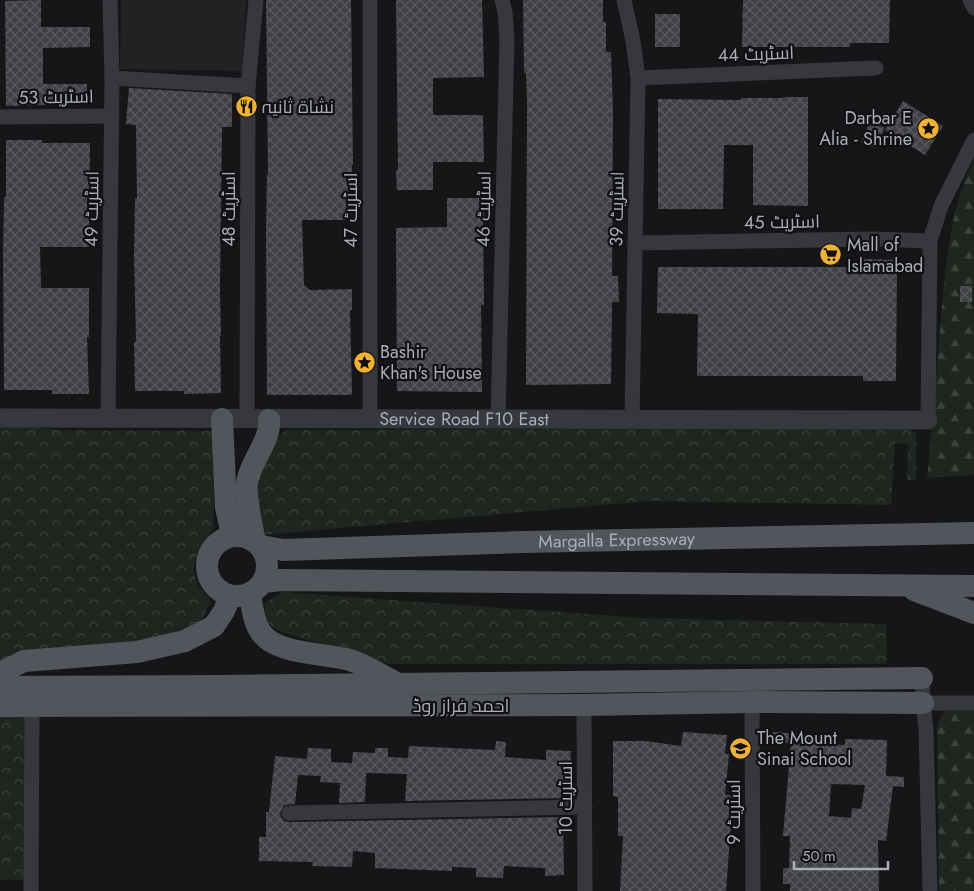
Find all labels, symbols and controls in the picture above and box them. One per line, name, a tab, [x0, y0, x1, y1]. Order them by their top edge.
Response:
street label: اسٹریٹ 44	[717, 40, 795, 68]
street label: اسٹریٹ 53	[18, 83, 94, 111]
place label: نشاۃ ثانیہ	[262, 94, 334, 120]
restaurant icon: نشاۃ ثانیہ	[234, 95, 258, 119]
place label: Darbar E Alia - Shrine	[819, 105, 912, 152]
place icon: Darbar E Alia - Shrine	[916, 116, 940, 140]
street label: اسٹریٹ 49	[78, 171, 106, 247]
street label: اسٹریٹ 48	[216, 171, 242, 247]
street label: اسٹریٹ 46	[470, 171, 498, 247]
street label: اسٹریٹ 39	[603, 171, 631, 247]
street label: اسٹریٹ 47	[338, 172, 364, 248]
street label: اسٹریٹ 45	[744, 208, 820, 236]
place label: Mall of Islamabad	[847, 232, 923, 279]
supermarket icon: Mall of Islamabad	[819, 243, 843, 267]
place label: Bashir Khan's House	[380, 339, 482, 386]
place icon: Bashir Khan's House	[352, 350, 376, 374]
street label: Service Road F10 East	[379, 406, 549, 432]
street label: Margalla Expressway	[538, 526, 695, 555]
street label: احمد فراز روڈ	[413, 693, 509, 719]
place label: The Mount Sinai School	[757, 725, 851, 772]
school or university icon: The Mount Sinai School	[729, 736, 753, 760]
street label: اسٹریٹ 10	[553, 761, 579, 835]
street label: اسٹریٹ 9	[721, 779, 747, 845]
scale bar	[794, 838, 888, 870]
text: 50 m	[802, 845, 836, 867]

